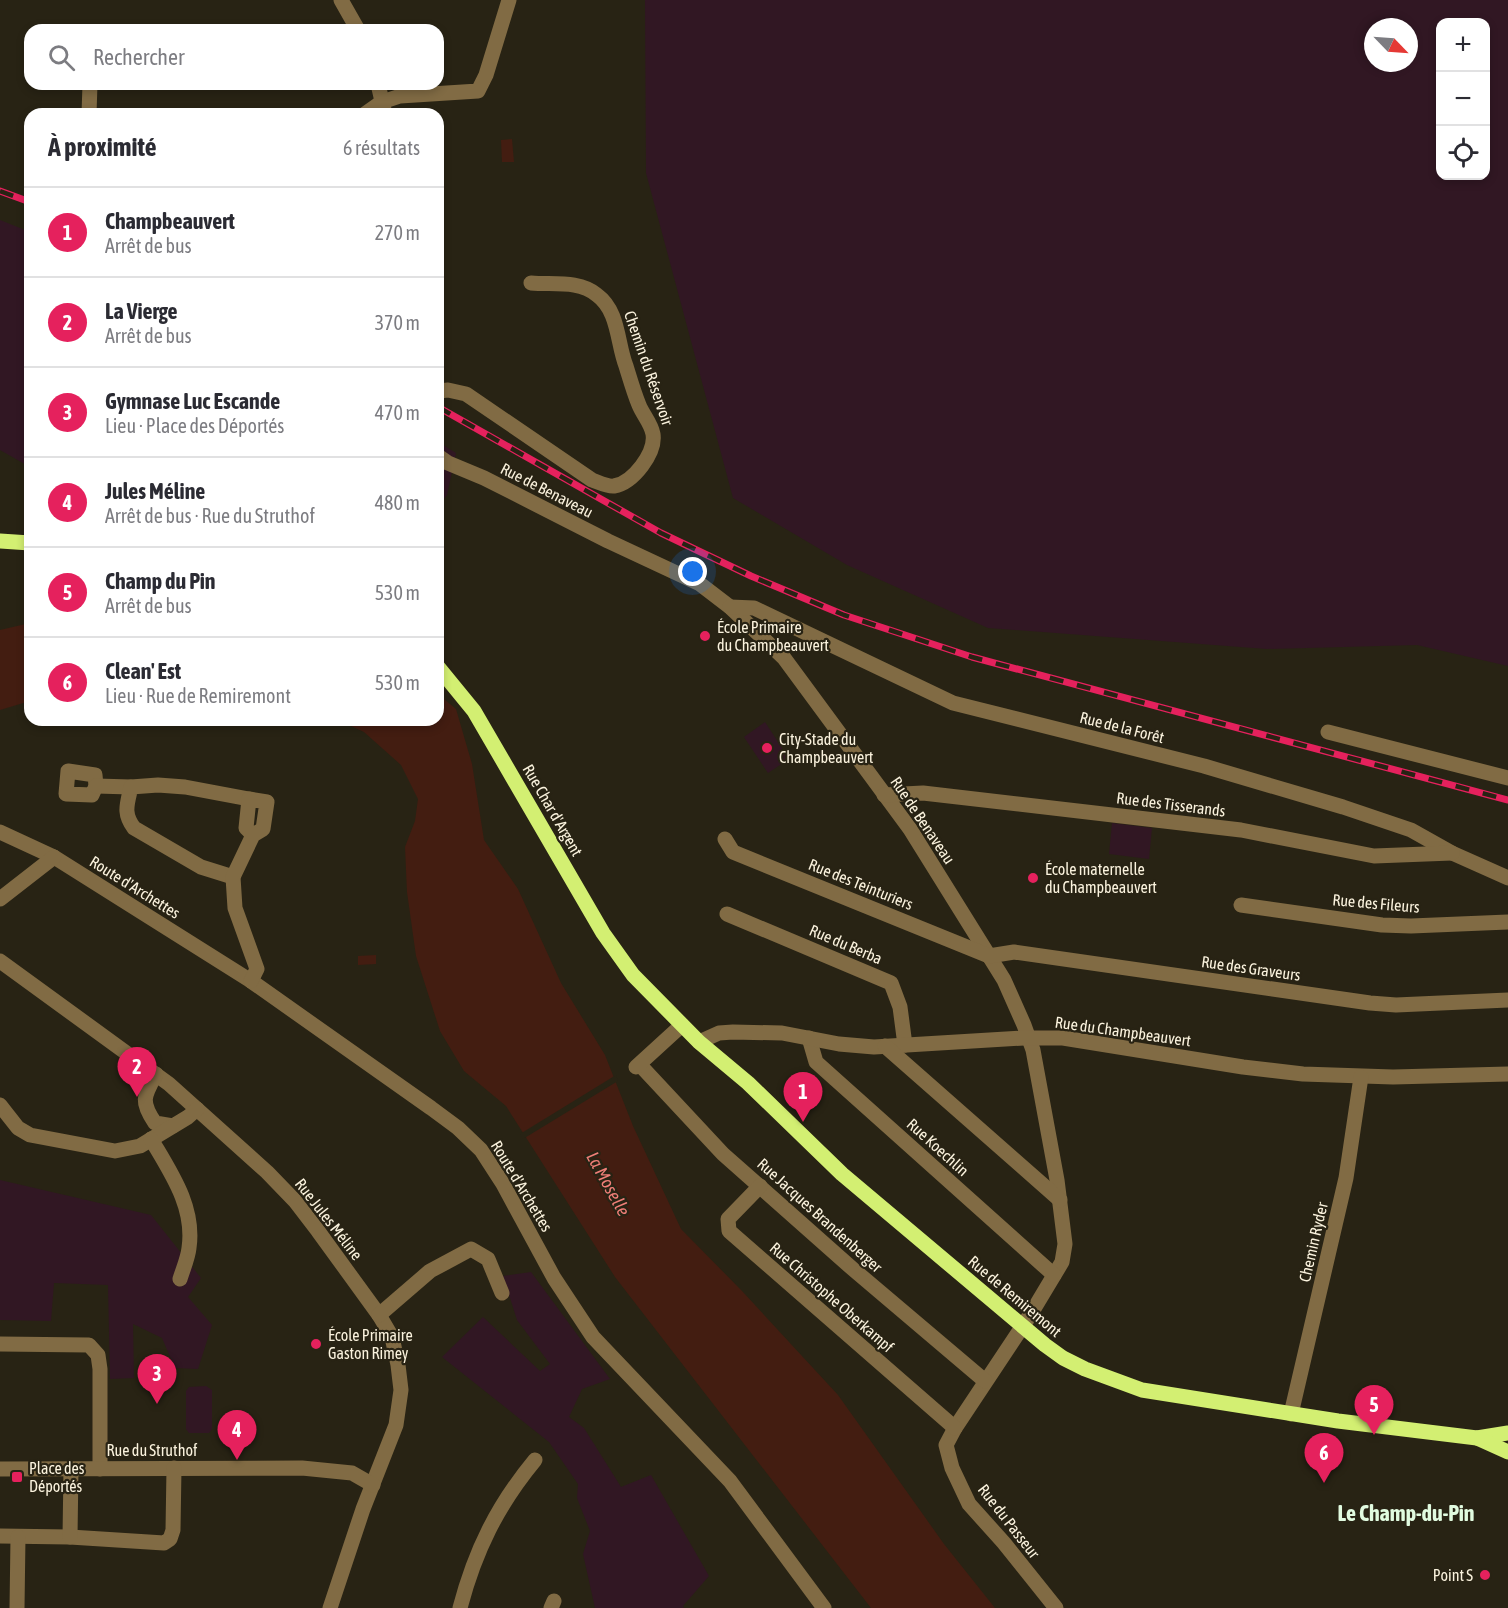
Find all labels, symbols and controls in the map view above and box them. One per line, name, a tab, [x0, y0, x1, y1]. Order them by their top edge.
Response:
north arrow	[1364, 18, 1418, 72]
map controls	[1436, 18, 1490, 180]
button: +	[1436, 18, 1490, 72]
search box	[24, 24, 444, 90]
icon: search	[45, 41, 78, 74]
text: Rechercher	[93, 44, 184, 70]
button: −	[1436, 72, 1490, 126]
button: locate	[1436, 126, 1490, 180]
text: À proximité	[48, 132, 156, 162]
text: 6 résultats	[343, 136, 420, 159]
text: Champbeauvert	[105, 208, 235, 234]
text: 1	[63, 221, 72, 244]
text: 270 m	[375, 221, 420, 244]
text: Arrêt de bus	[105, 234, 192, 257]
text: La Vierge	[105, 298, 177, 324]
street label: Chemin du Réservoir	[621, 308, 677, 428]
text: 2	[63, 311, 72, 334]
text: 370 m	[375, 311, 420, 334]
text: Arrêt de bus	[105, 324, 192, 347]
text: Gymnase Luc Escande	[105, 388, 280, 414]
text: 3	[63, 401, 72, 424]
text: 470 m	[375, 401, 420, 424]
text: Lieu · Place des Déportés	[105, 414, 284, 437]
street label: Rue de Benaveau	[498, 459, 596, 521]
text: Jules Méline	[105, 478, 205, 504]
text: 4	[63, 491, 72, 514]
text: 480 m	[375, 491, 420, 514]
text: Arrêt de bus · Rue du Struthof	[105, 504, 315, 527]
your location	[678, 557, 707, 586]
text: Champ du Pin	[105, 568, 215, 594]
text: 5	[63, 581, 72, 604]
text: 530 m	[375, 581, 420, 604]
text: Arrêt de bus	[105, 594, 192, 617]
place label: École Primaire du Champbeauvert	[717, 618, 829, 655]
marker: École Primaire du Champbeauvert	[698, 629, 712, 643]
text: Clean' Est	[105, 658, 181, 684]
text: 6	[63, 671, 72, 694]
text: 530 m	[375, 671, 420, 694]
text: Lieu · Rue de Remiremont	[105, 684, 291, 707]
street label: Rue de la Forêt	[1078, 708, 1166, 746]
place label: City-Stade du Champbeauvert	[779, 730, 874, 767]
marker: City-Stade du Champbeauvert	[760, 741, 774, 755]
street label: Rue Char d'Argent	[519, 761, 587, 860]
street label: Rue de Benaveau	[887, 773, 959, 867]
street label: Rue des Tisserands	[1115, 788, 1227, 820]
street label: Route d'Archettes	[87, 852, 184, 922]
street label: Rue des Teinturiers	[806, 855, 916, 913]
place label: École maternelle du Champbeauvert	[1045, 860, 1157, 897]
marker: École maternelle du Champbeauvert	[1026, 871, 1040, 885]
street label: Rue des Fileurs	[1332, 890, 1421, 916]
street label: Rue du Berba	[807, 921, 885, 967]
street label: Rue des Graveurs	[1200, 952, 1302, 984]
street label: Rue du Champbeauvert	[1054, 1013, 1193, 1050]
pin: 2	[118, 1048, 156, 1097]
pin: 1	[784, 1072, 822, 1122]
street label: Rue Koechlin	[903, 1115, 973, 1179]
street label: Route d'Archettes	[488, 1137, 556, 1235]
water label: La Moselle	[582, 1148, 635, 1220]
street label: Rue Jacques Brandenberger	[753, 1154, 886, 1277]
street label: Rue Jules Méline	[292, 1175, 366, 1263]
street label: Chemin Ryder	[1295, 1200, 1332, 1284]
street label: Rue Christophe Oberkampf	[766, 1238, 898, 1357]
street label: Rue de Remiremont	[965, 1252, 1066, 1340]
place label: École Primaire Gaston Rimey	[328, 1326, 413, 1363]
marker: École Primaire Gaston Rimey	[309, 1337, 323, 1351]
pin: 3	[138, 1354, 176, 1404]
pin: 5	[1354, 1386, 1394, 1435]
pin: 4	[218, 1410, 256, 1460]
pin: 6	[1304, 1434, 1344, 1483]
street label: Rue du Struthof	[107, 1441, 198, 1459]
place label: Place des Déportés	[29, 1459, 85, 1496]
marker: Place des Déportés	[10, 1470, 24, 1484]
street label: Rue du Passeur	[975, 1481, 1044, 1562]
district label: Le Champ-du-Pin	[1338, 1500, 1474, 1526]
place label: Point S	[1433, 1566, 1473, 1584]
marker: Point S	[1478, 1568, 1492, 1582]

